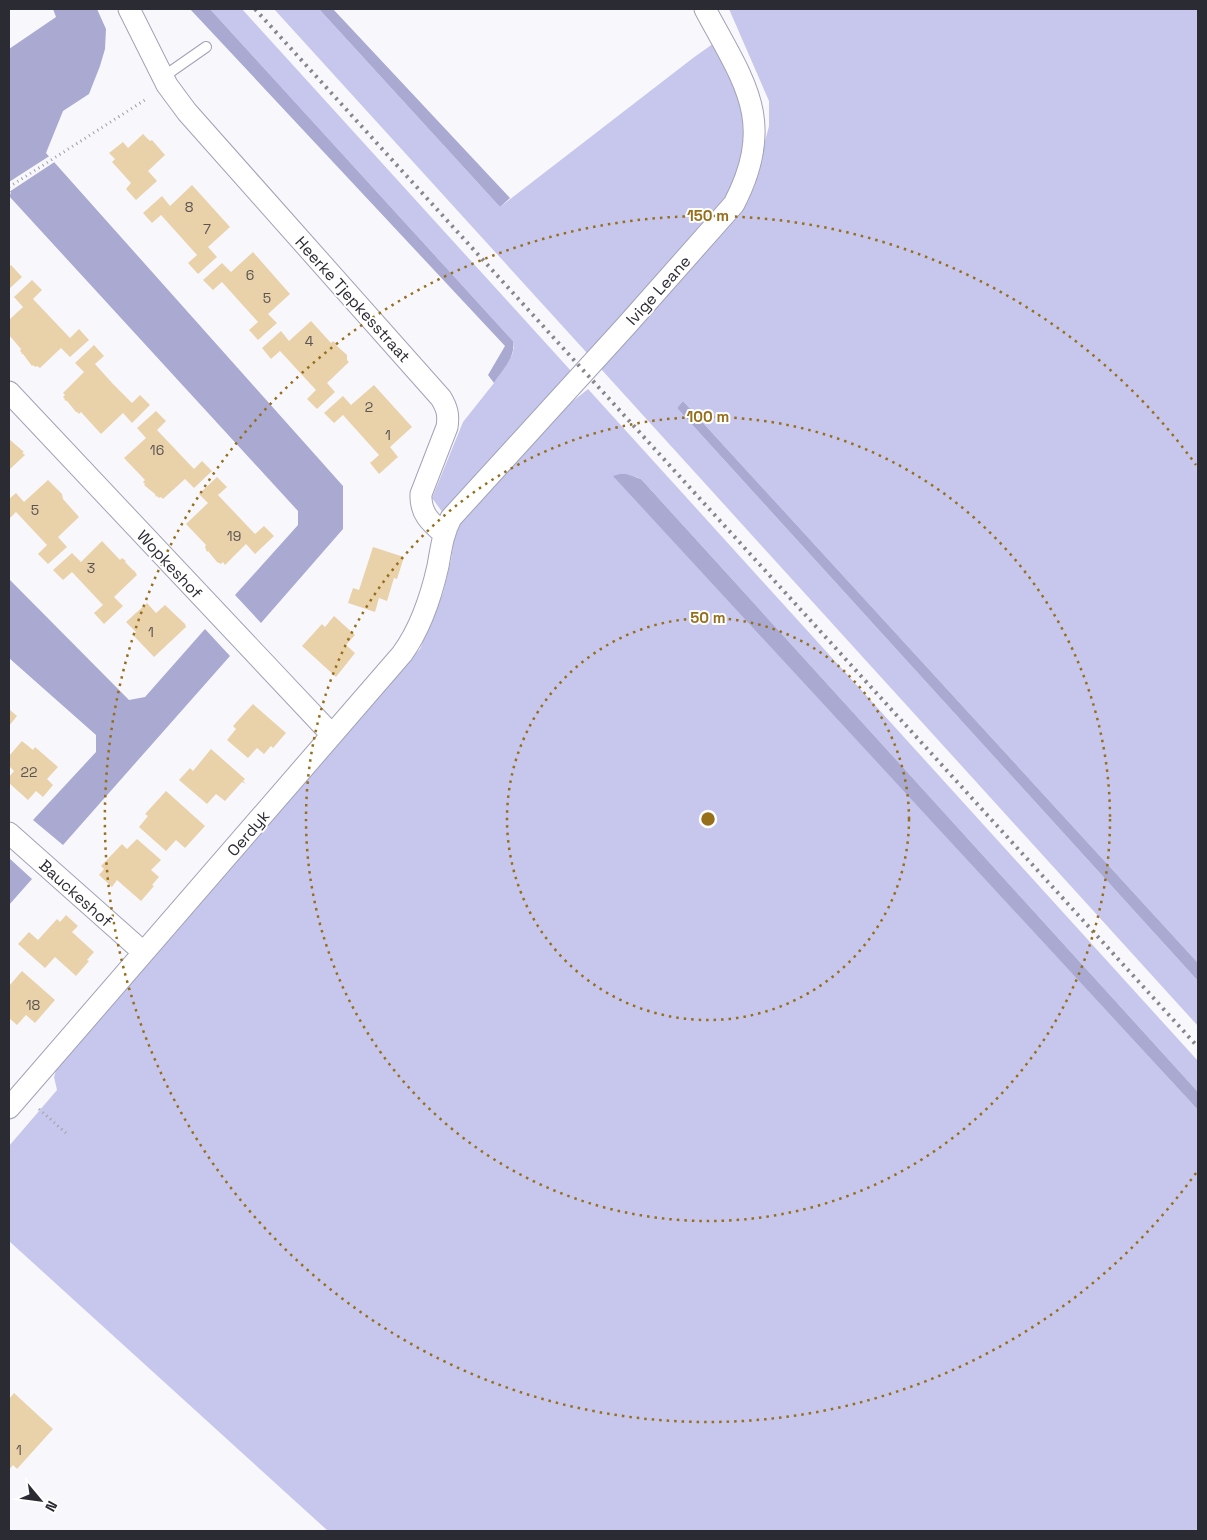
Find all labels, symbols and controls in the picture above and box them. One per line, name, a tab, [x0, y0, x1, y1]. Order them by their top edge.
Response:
house number: 8	[185, 198, 194, 216]
text: 150 m	[687, 206, 729, 225]
house number: 7	[203, 220, 211, 238]
street label: Heerke Tjepkesstraat	[290, 232, 415, 367]
street label: Ivige Leane	[621, 251, 695, 330]
house number: 6	[246, 266, 254, 284]
house number: 5	[263, 289, 271, 307]
house number: 4	[305, 332, 314, 350]
house number: 2	[365, 398, 373, 416]
text: 100 m	[687, 407, 729, 426]
house number: 1	[385, 426, 391, 444]
house number: 16	[150, 441, 164, 459]
house number: 5	[31, 501, 39, 519]
street label: Wopkeshof	[132, 526, 207, 603]
house number: 19	[227, 527, 241, 545]
house number: 3	[87, 559, 95, 577]
text: 50 m	[690, 608, 726, 627]
house number: 1	[148, 623, 154, 641]
house number: 22	[21, 763, 37, 781]
street label: Oerdyk	[223, 806, 274, 861]
centre of rings	[699, 810, 717, 828]
street label: Bauckeshof	[35, 855, 117, 932]
house number: 18	[26, 996, 41, 1014]
house number: 1	[16, 1441, 22, 1459]
north arrow	[15, 1475, 65, 1525]
text: N	[41, 1498, 62, 1515]

